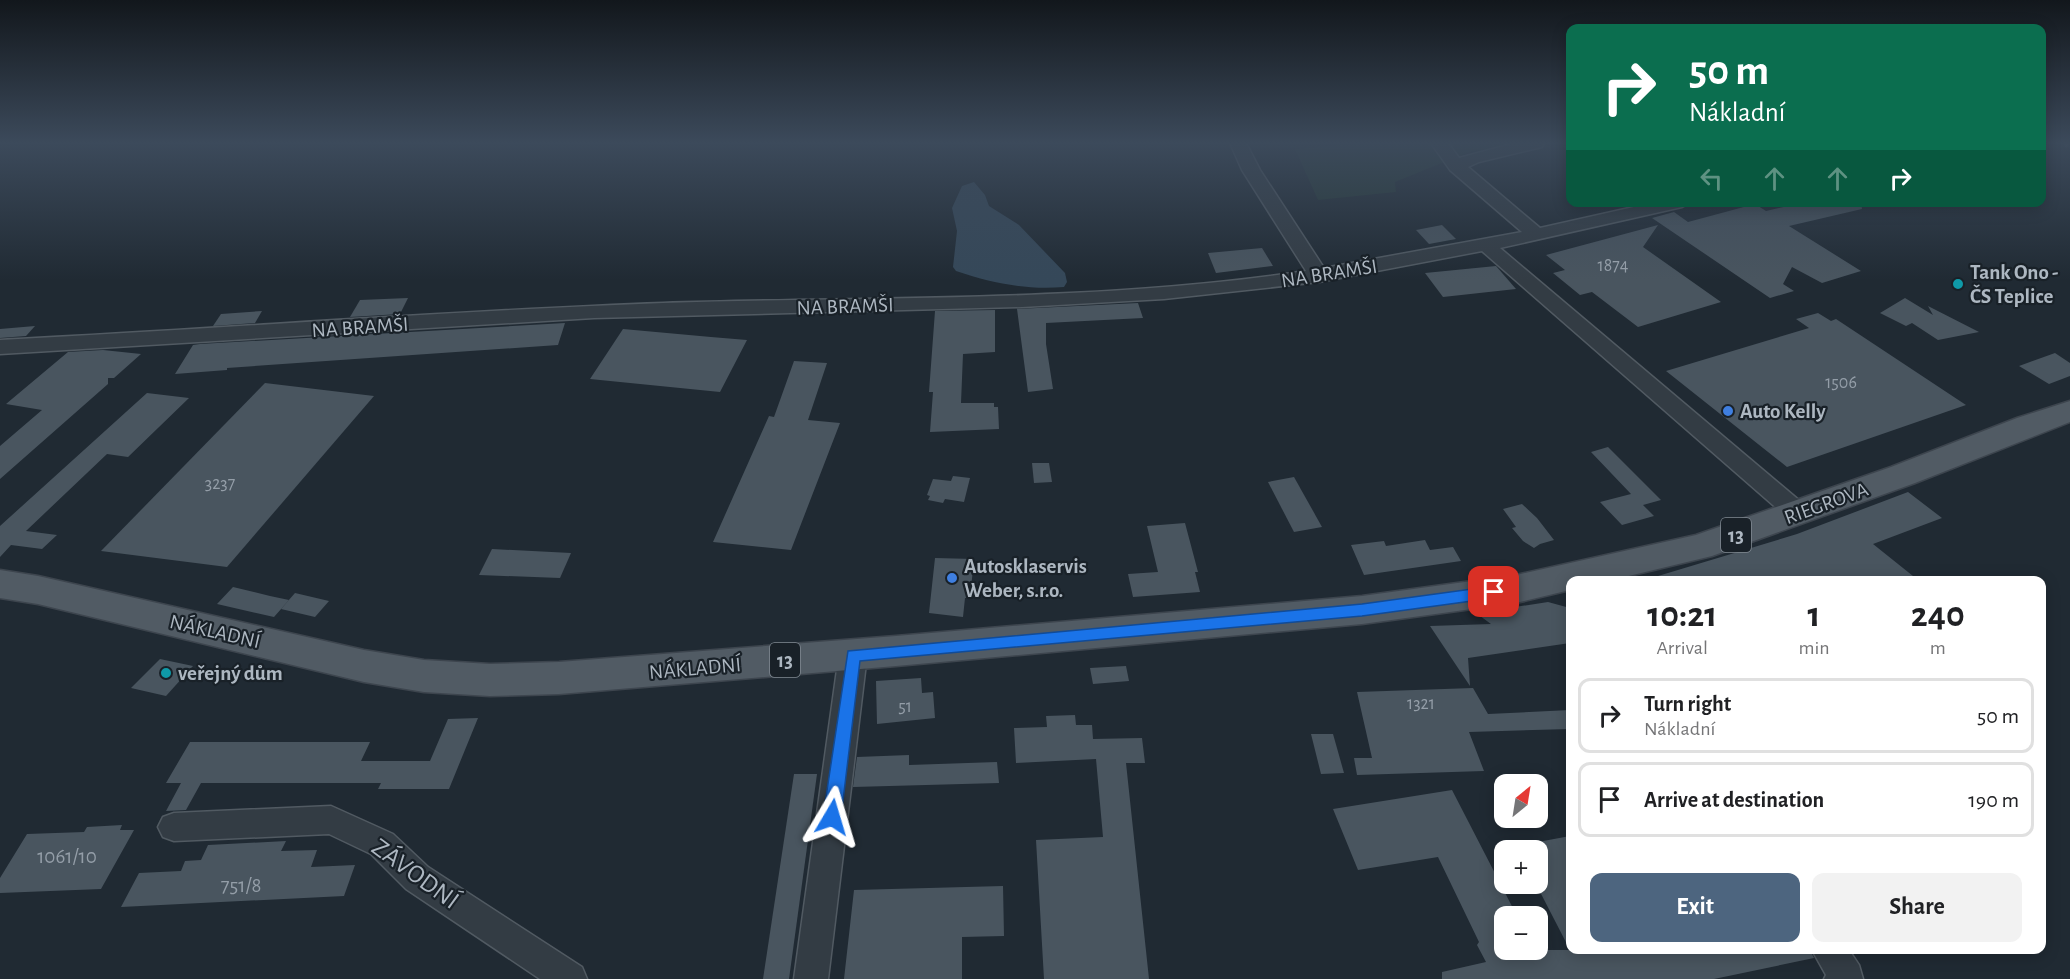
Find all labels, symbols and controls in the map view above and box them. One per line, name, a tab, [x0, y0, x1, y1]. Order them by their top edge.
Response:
icon: right	[1590, 48, 1668, 126]
text: 50 m	[1689, 50, 1769, 92]
text: Nákladní	[1689, 99, 1785, 126]
icon: left	[1695, 162, 1728, 195]
icon: ahead	[1758, 162, 1791, 195]
icon: ahead	[1821, 162, 1854, 195]
icon: right	[1884, 162, 1917, 195]
street label: NA BRAMŠI	[1279, 254, 1379, 291]
house number: 1874	[1598, 257, 1629, 275]
place label: Tank Ono - ČS Teplice	[1970, 262, 2058, 307]
marker: Tank Ono - ČS Teplice	[1951, 277, 1965, 291]
street label: NA BRAMŠI	[796, 292, 894, 319]
street label: NA BRAMŠI	[311, 312, 409, 341]
house number: 1506	[1825, 374, 1857, 392]
place label: Auto Kelly	[1740, 401, 1826, 422]
marker: Auto Kelly	[1721, 404, 1735, 418]
house number: 3237	[205, 475, 235, 493]
street label: RIEGROVA	[1781, 479, 1871, 528]
road number: 13	[1721, 518, 1751, 552]
place label: Autosklaservis Weber, s.r.o.	[964, 556, 1087, 601]
pin	[1468, 566, 1519, 617]
marker: Autosklaservis Weber, s.r.o.	[945, 571, 959, 585]
icon: arrive	[1477, 575, 1510, 608]
text: 10:21	[1647, 597, 1717, 633]
text: 1	[1808, 597, 1820, 633]
text: 240	[1911, 597, 1965, 633]
street label: NÁKLADNÍ	[168, 609, 263, 652]
text: Arrival	[1657, 638, 1708, 658]
text: min	[1798, 638, 1830, 658]
text: m	[1930, 638, 1946, 658]
road number: 13	[770, 643, 800, 677]
street label: NÁKLADNÍ	[648, 652, 742, 683]
place label: veřejný dům	[178, 663, 283, 684]
marker: veřejný dům	[159, 666, 173, 680]
text: Turn right	[1644, 693, 1731, 715]
house number: 1321	[1407, 695, 1435, 713]
house number: 51	[898, 698, 912, 716]
icon: right	[1593, 699, 1626, 732]
text: 50 m	[1977, 705, 2019, 727]
text: Nákladní	[1644, 719, 1715, 739]
north arrow	[1494, 774, 1548, 828]
map controls	[1494, 774, 1548, 960]
icon: arrive	[1593, 783, 1626, 816]
position arrow	[800, 785, 864, 849]
text: Arrive at destination	[1644, 789, 1824, 811]
text: 190 m	[1968, 789, 2019, 811]
street label: ZÁVODNÍ	[367, 832, 465, 914]
button: +	[1494, 840, 1548, 894]
house number: 1061/10	[37, 846, 97, 867]
button: Exit	[1590, 873, 1800, 942]
button: Share	[1812, 873, 2022, 942]
house number: 751/8	[221, 875, 261, 896]
button: −	[1494, 906, 1548, 960]

